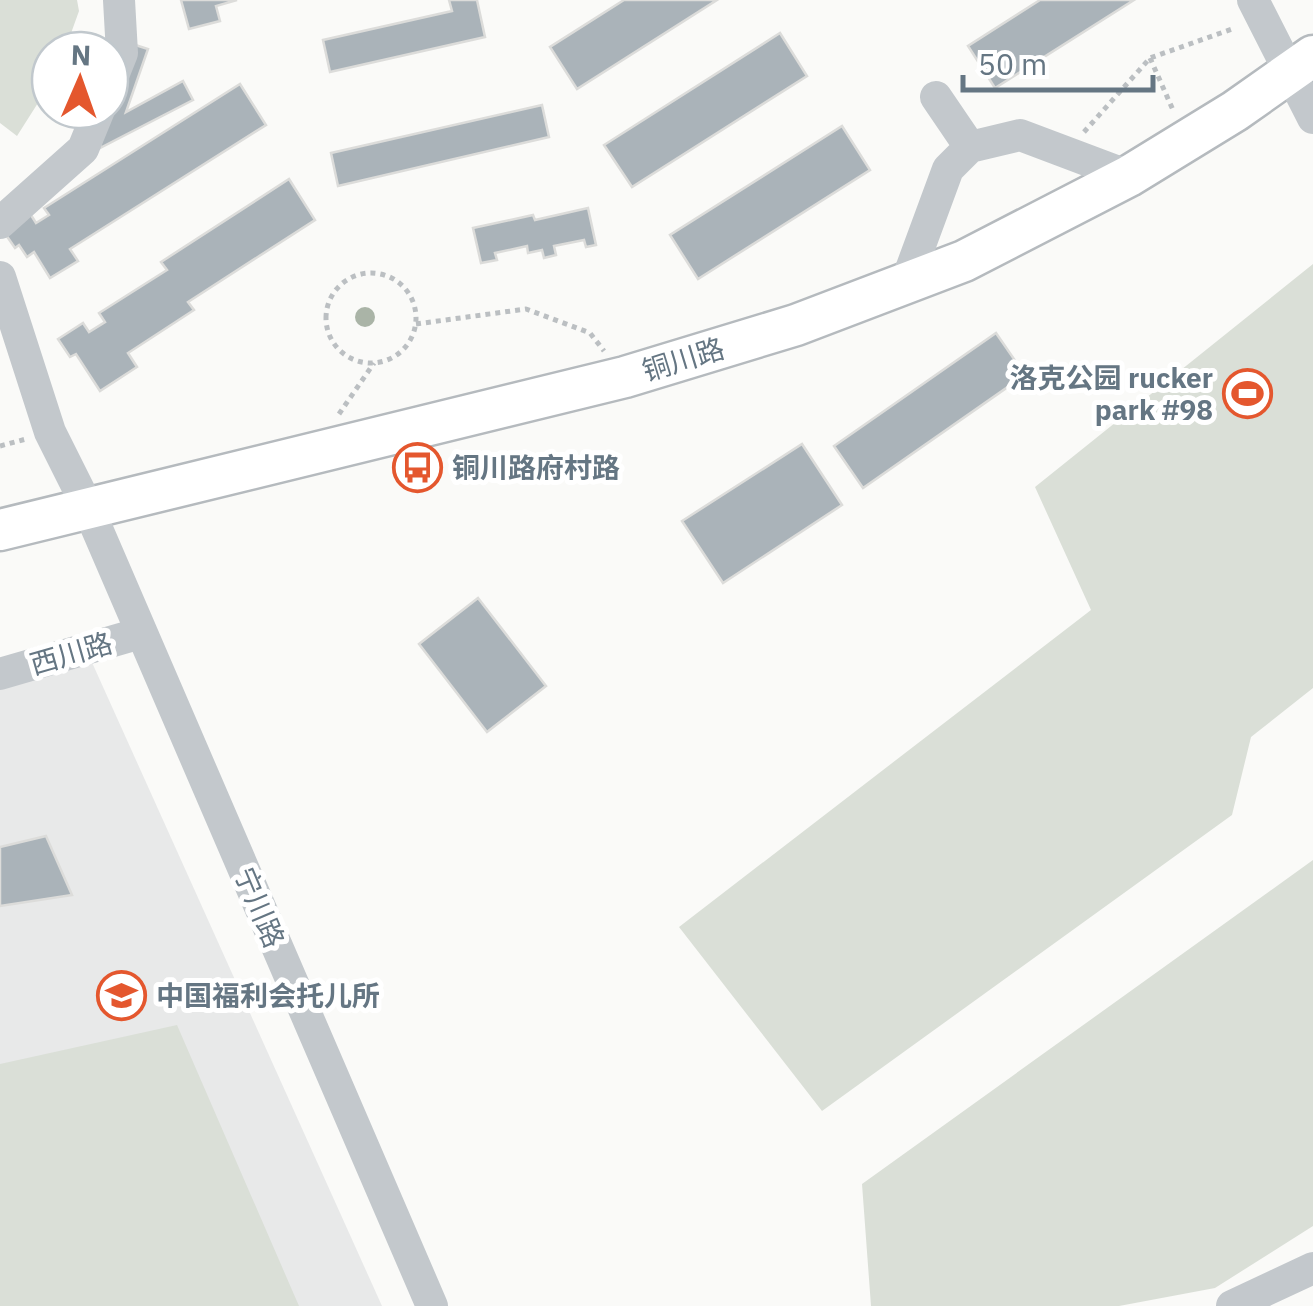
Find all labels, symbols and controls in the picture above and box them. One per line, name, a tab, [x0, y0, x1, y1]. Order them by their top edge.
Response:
north arrow	[30, 30, 130, 130]
scale bar	[963, 30, 1153, 92]
text: N	[70, 36, 92, 73]
text: 50 m	[978, 44, 1047, 83]
street label: 铜川路	[637, 329, 729, 389]
place label: 洛克公园 rucker park #98	[1009, 359, 1213, 428]
sports icon: 洛克公园 rucker park #98	[1222, 367, 1274, 419]
bus stop icon: 铜川路府村路	[391, 441, 443, 493]
place label: 铜川路府村路	[452, 449, 620, 486]
street label: 西川路	[26, 624, 116, 682]
street label: 宁川路	[227, 861, 293, 953]
school or university icon: 中国福利会托儿所	[95, 969, 147, 1021]
place label: 中国福利会托儿所	[156, 977, 380, 1014]

